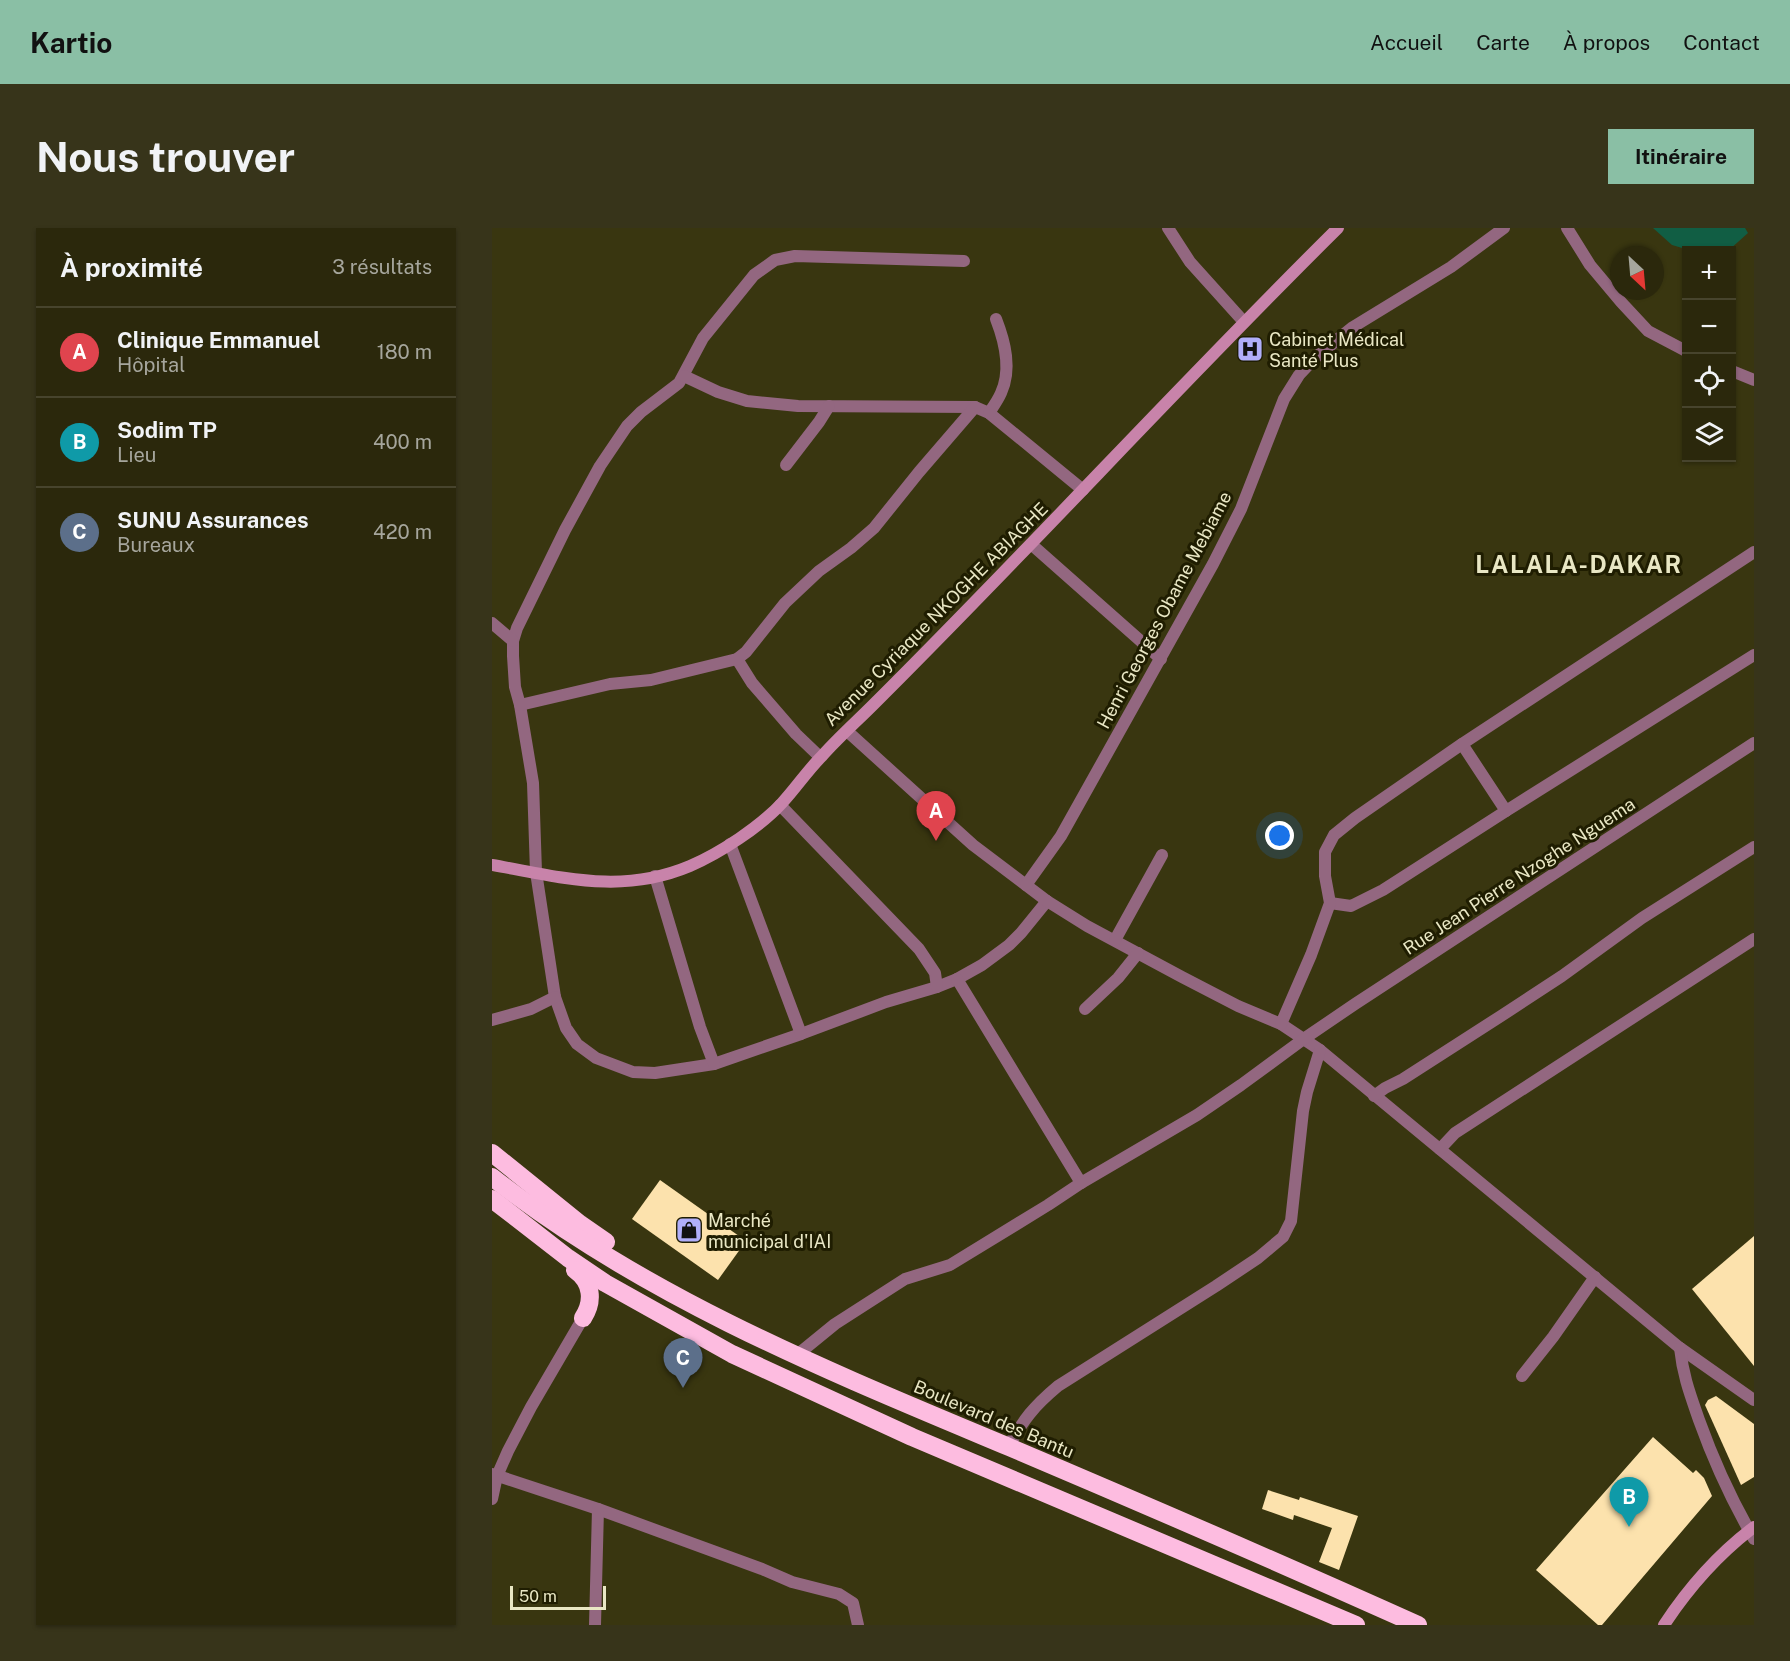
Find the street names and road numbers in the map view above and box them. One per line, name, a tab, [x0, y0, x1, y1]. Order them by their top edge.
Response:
street label: Henri Georges Obame Mebiame	[1092, 488, 1236, 732]
street label: Avenue Cyriaque NKOGHE ABIAGHE	[820, 498, 1052, 730]
street label: Rue Jean Pierre Nzoghe Nguema	[1399, 793, 1639, 959]
street label: Boulevard des Bantu	[911, 1376, 1077, 1462]

